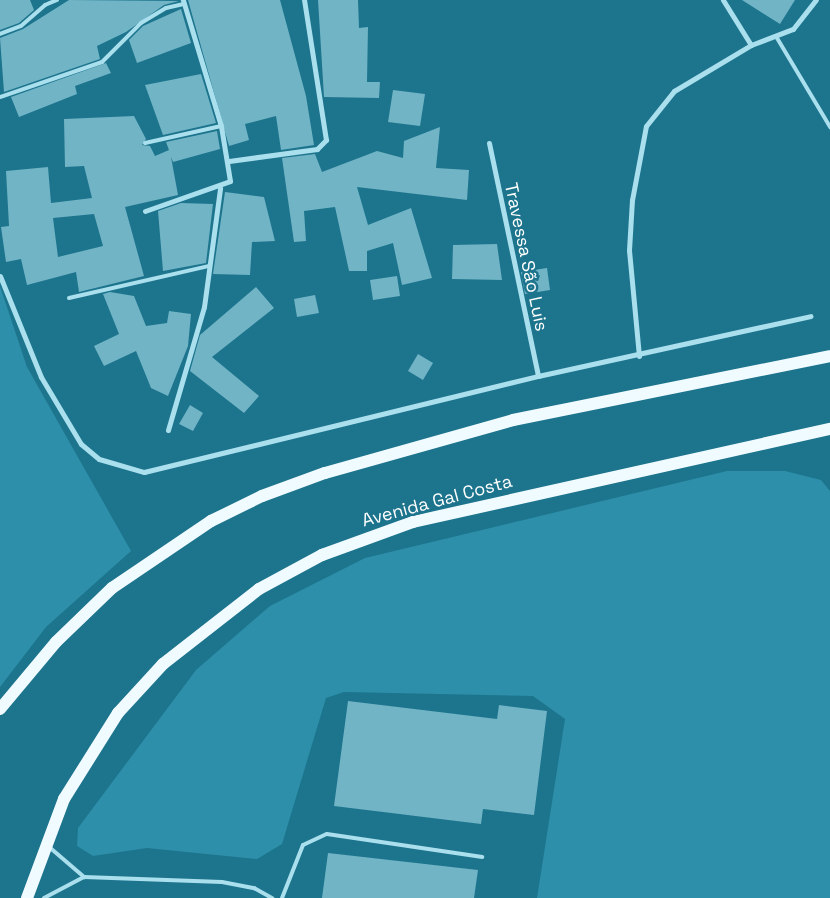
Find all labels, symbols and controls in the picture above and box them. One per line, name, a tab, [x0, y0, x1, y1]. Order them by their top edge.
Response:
street label: Travessa São Luis	[500, 181, 552, 333]
street label: Avenida Gal Costa	[359, 471, 515, 531]

